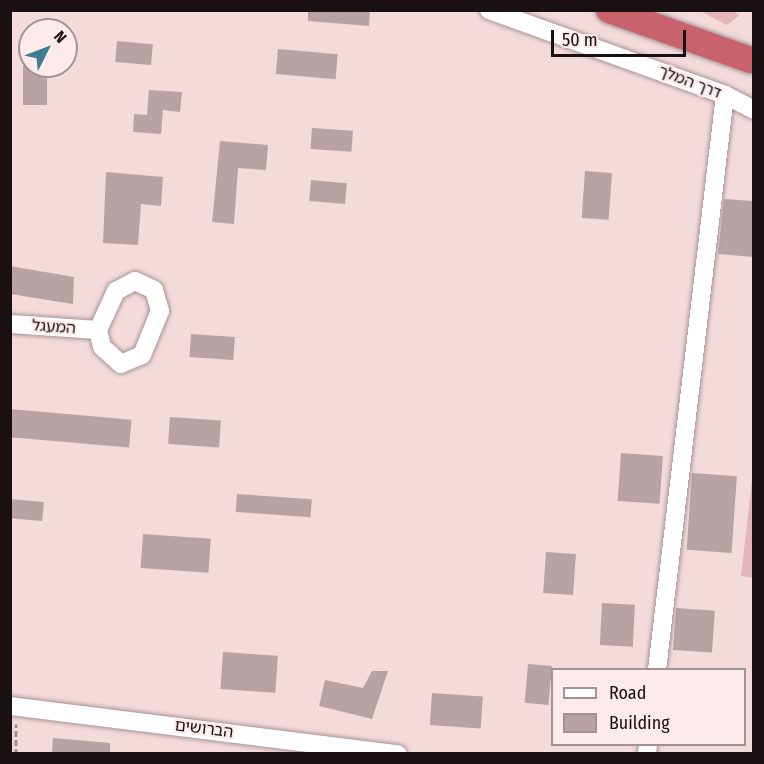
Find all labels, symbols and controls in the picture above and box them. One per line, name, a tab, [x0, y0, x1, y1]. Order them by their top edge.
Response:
north arrow	[18, 18, 78, 78]
scale bar	[554, 18, 689, 56]
text: N	[50, 27, 71, 47]
text: 50 m	[562, 29, 598, 51]
street label: דרך המלך	[656, 61, 724, 103]
street label: המעגל	[31, 316, 77, 338]
legend	[551, 668, 746, 746]
text: Road	[609, 682, 646, 704]
text: Building	[609, 712, 670, 734]
street label: הברושים	[174, 716, 234, 742]

